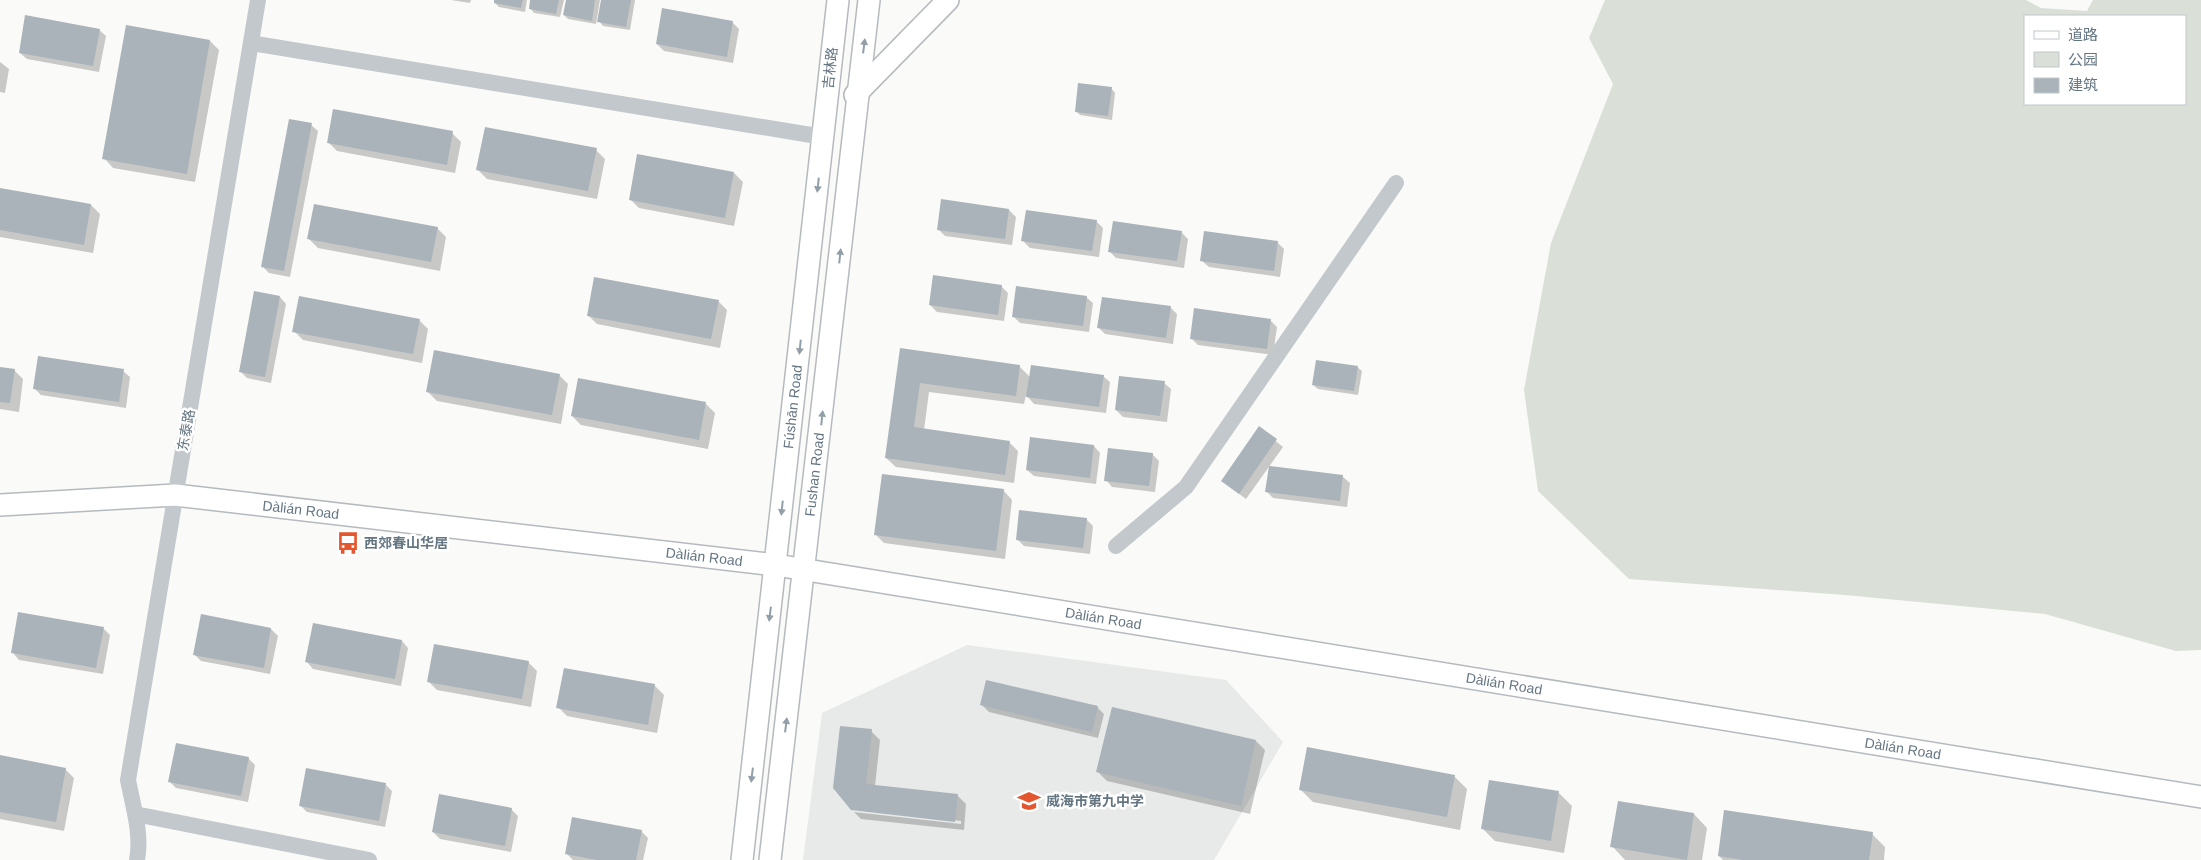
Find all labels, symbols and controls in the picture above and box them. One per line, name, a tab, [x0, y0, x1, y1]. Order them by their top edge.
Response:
legend	[2024, 15, 2186, 105]
text: 道路	[2068, 26, 2098, 43]
one-way arrow	[860, 37, 868, 53]
street label: 吉林路	[820, 46, 840, 90]
text: 公园	[2068, 51, 2098, 68]
text: 建筑	[2068, 76, 2098, 93]
one-way arrow	[814, 177, 822, 193]
one-way arrow	[836, 248, 844, 264]
one-way arrow	[796, 339, 804, 355]
street label: Fúshān Road	[780, 364, 805, 450]
street label: 东泰路	[174, 408, 198, 452]
one-way arrow	[818, 409, 826, 425]
street label: Fushan Road	[802, 432, 827, 517]
street label: Dàlián Road	[262, 497, 340, 522]
one-way arrow	[778, 500, 786, 516]
bus stop icon: 西郊春山华居	[335, 530, 361, 556]
place label: 西郊春山华居	[364, 535, 448, 551]
street label: Dàlián Road	[665, 544, 743, 569]
street label: Dàlián Road	[1064, 604, 1143, 632]
one-way arrow	[766, 606, 774, 622]
street label: Dàlián Road	[1465, 669, 1543, 698]
one-way arrow	[782, 716, 790, 732]
street label: Dàlián Road	[1863, 734, 1942, 763]
one-way arrow	[748, 767, 756, 783]
school or university icon: 威海市第九中学	[1016, 788, 1042, 814]
place label: 威海市第九中学	[1046, 793, 1144, 809]

